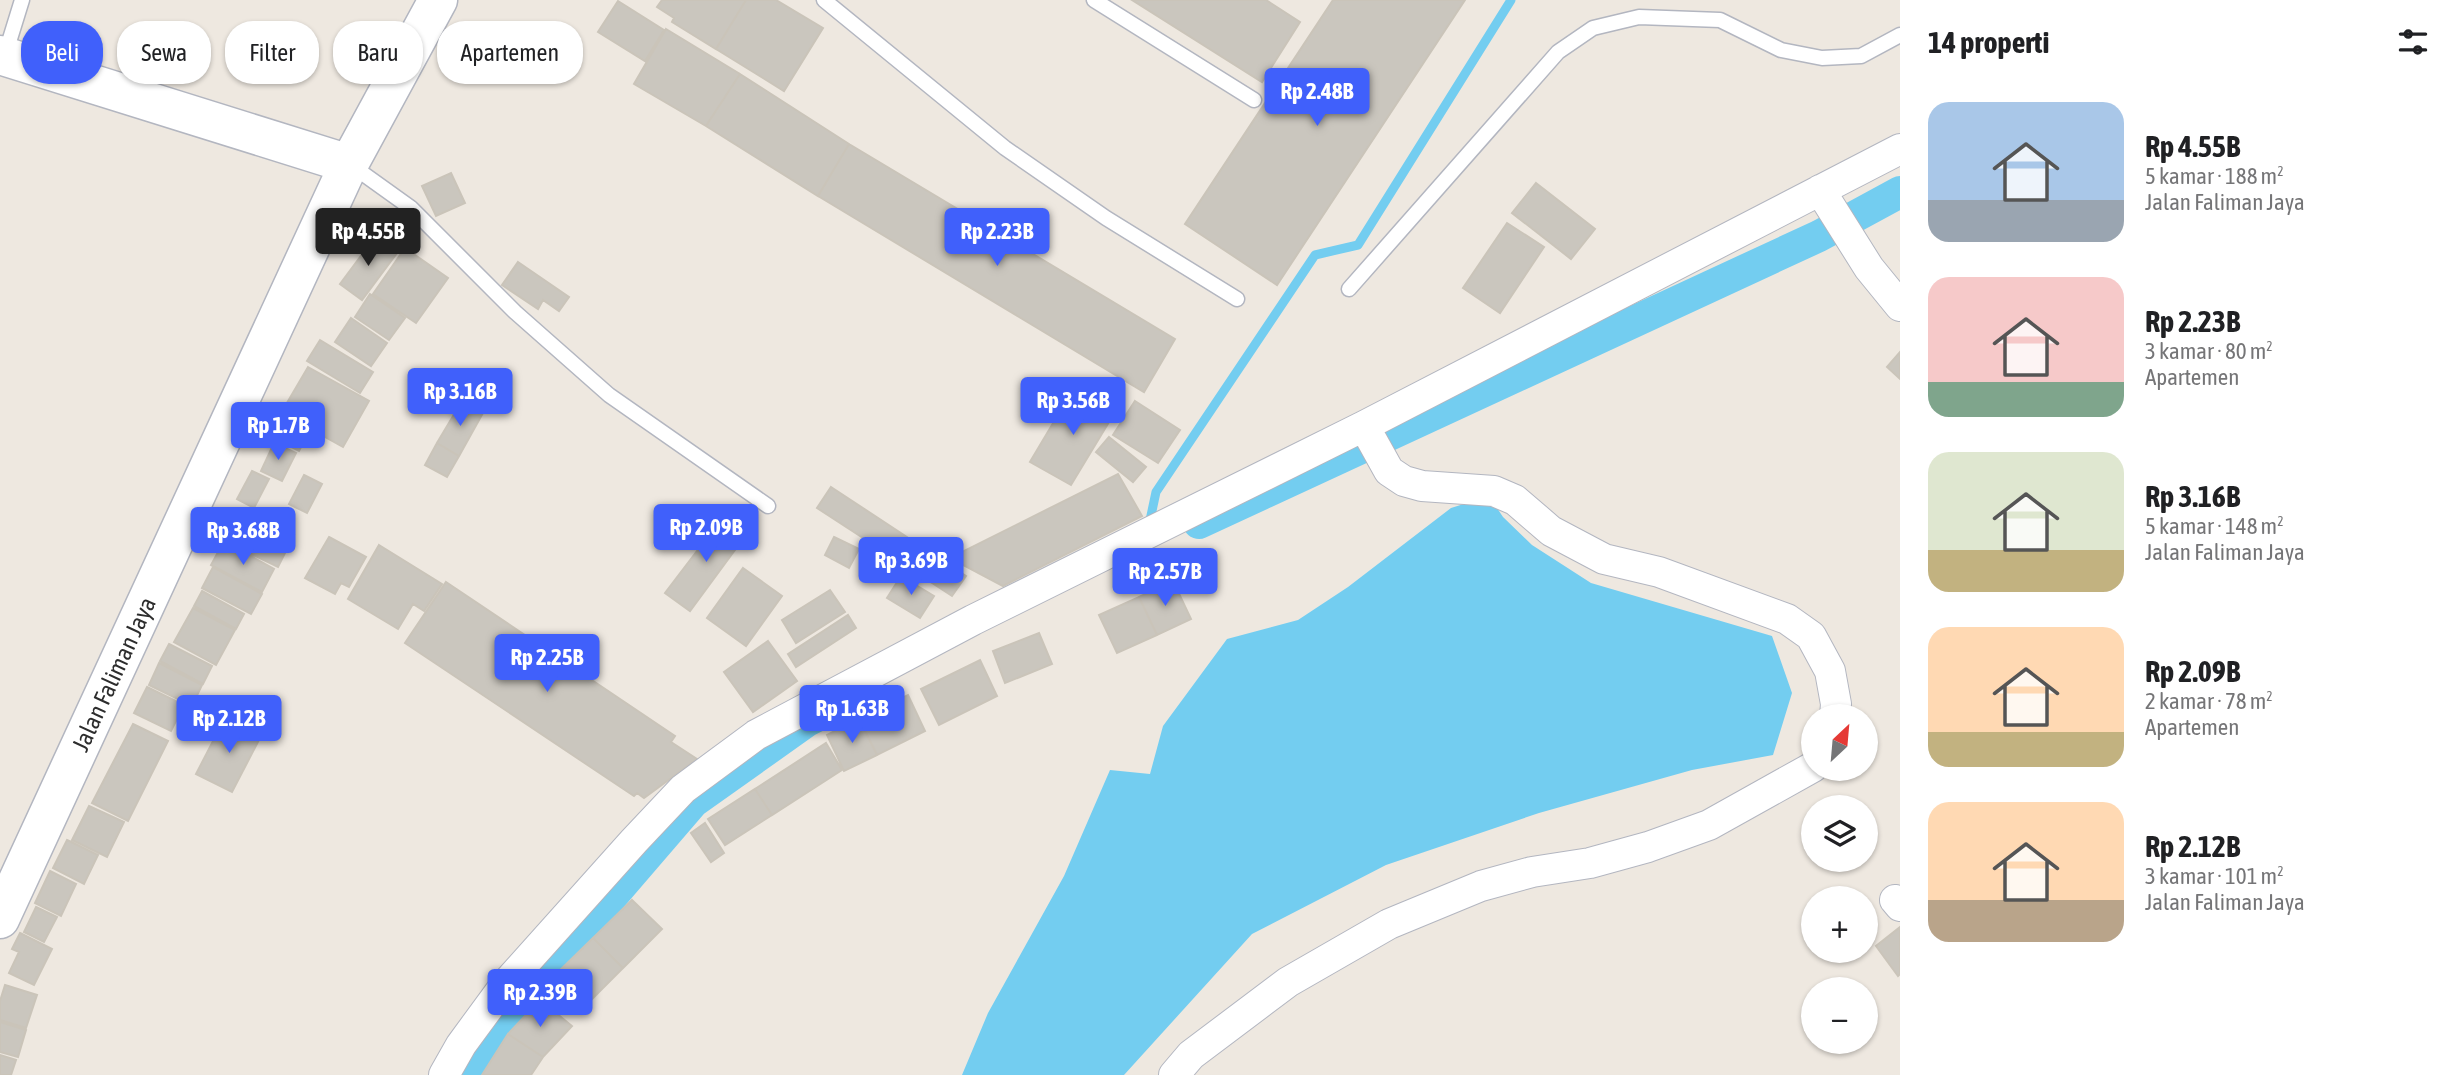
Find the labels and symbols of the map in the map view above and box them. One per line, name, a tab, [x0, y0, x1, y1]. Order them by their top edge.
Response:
pin: Rp 2.48B	[1245, 68, 1389, 128]
pin: Rp 4.55B	[296, 208, 440, 268]
pin: Rp 2.23B	[925, 208, 1069, 268]
pin: Rp 3.16B	[388, 368, 532, 428]
pin: Rp 3.56B	[1001, 378, 1145, 437]
pin: Rp 1.7B	[213, 402, 343, 462]
pin: Rp 2.09B	[634, 504, 778, 564]
pin: Rp 3.68B	[171, 508, 315, 567]
pin: Rp 3.69B	[839, 538, 983, 597]
pin: Rp 2.57B	[1093, 548, 1237, 608]
street label: Jalan Faliman Jaya	[66, 593, 161, 755]
pin: Rp 2.25B	[475, 634, 619, 694]
pin: Rp 1.63B	[780, 686, 924, 745]
pin: Rp 2.12B	[157, 696, 301, 755]
north arrow	[1801, 704, 1878, 780]
pin: Rp 2.39B	[468, 970, 612, 1029]

